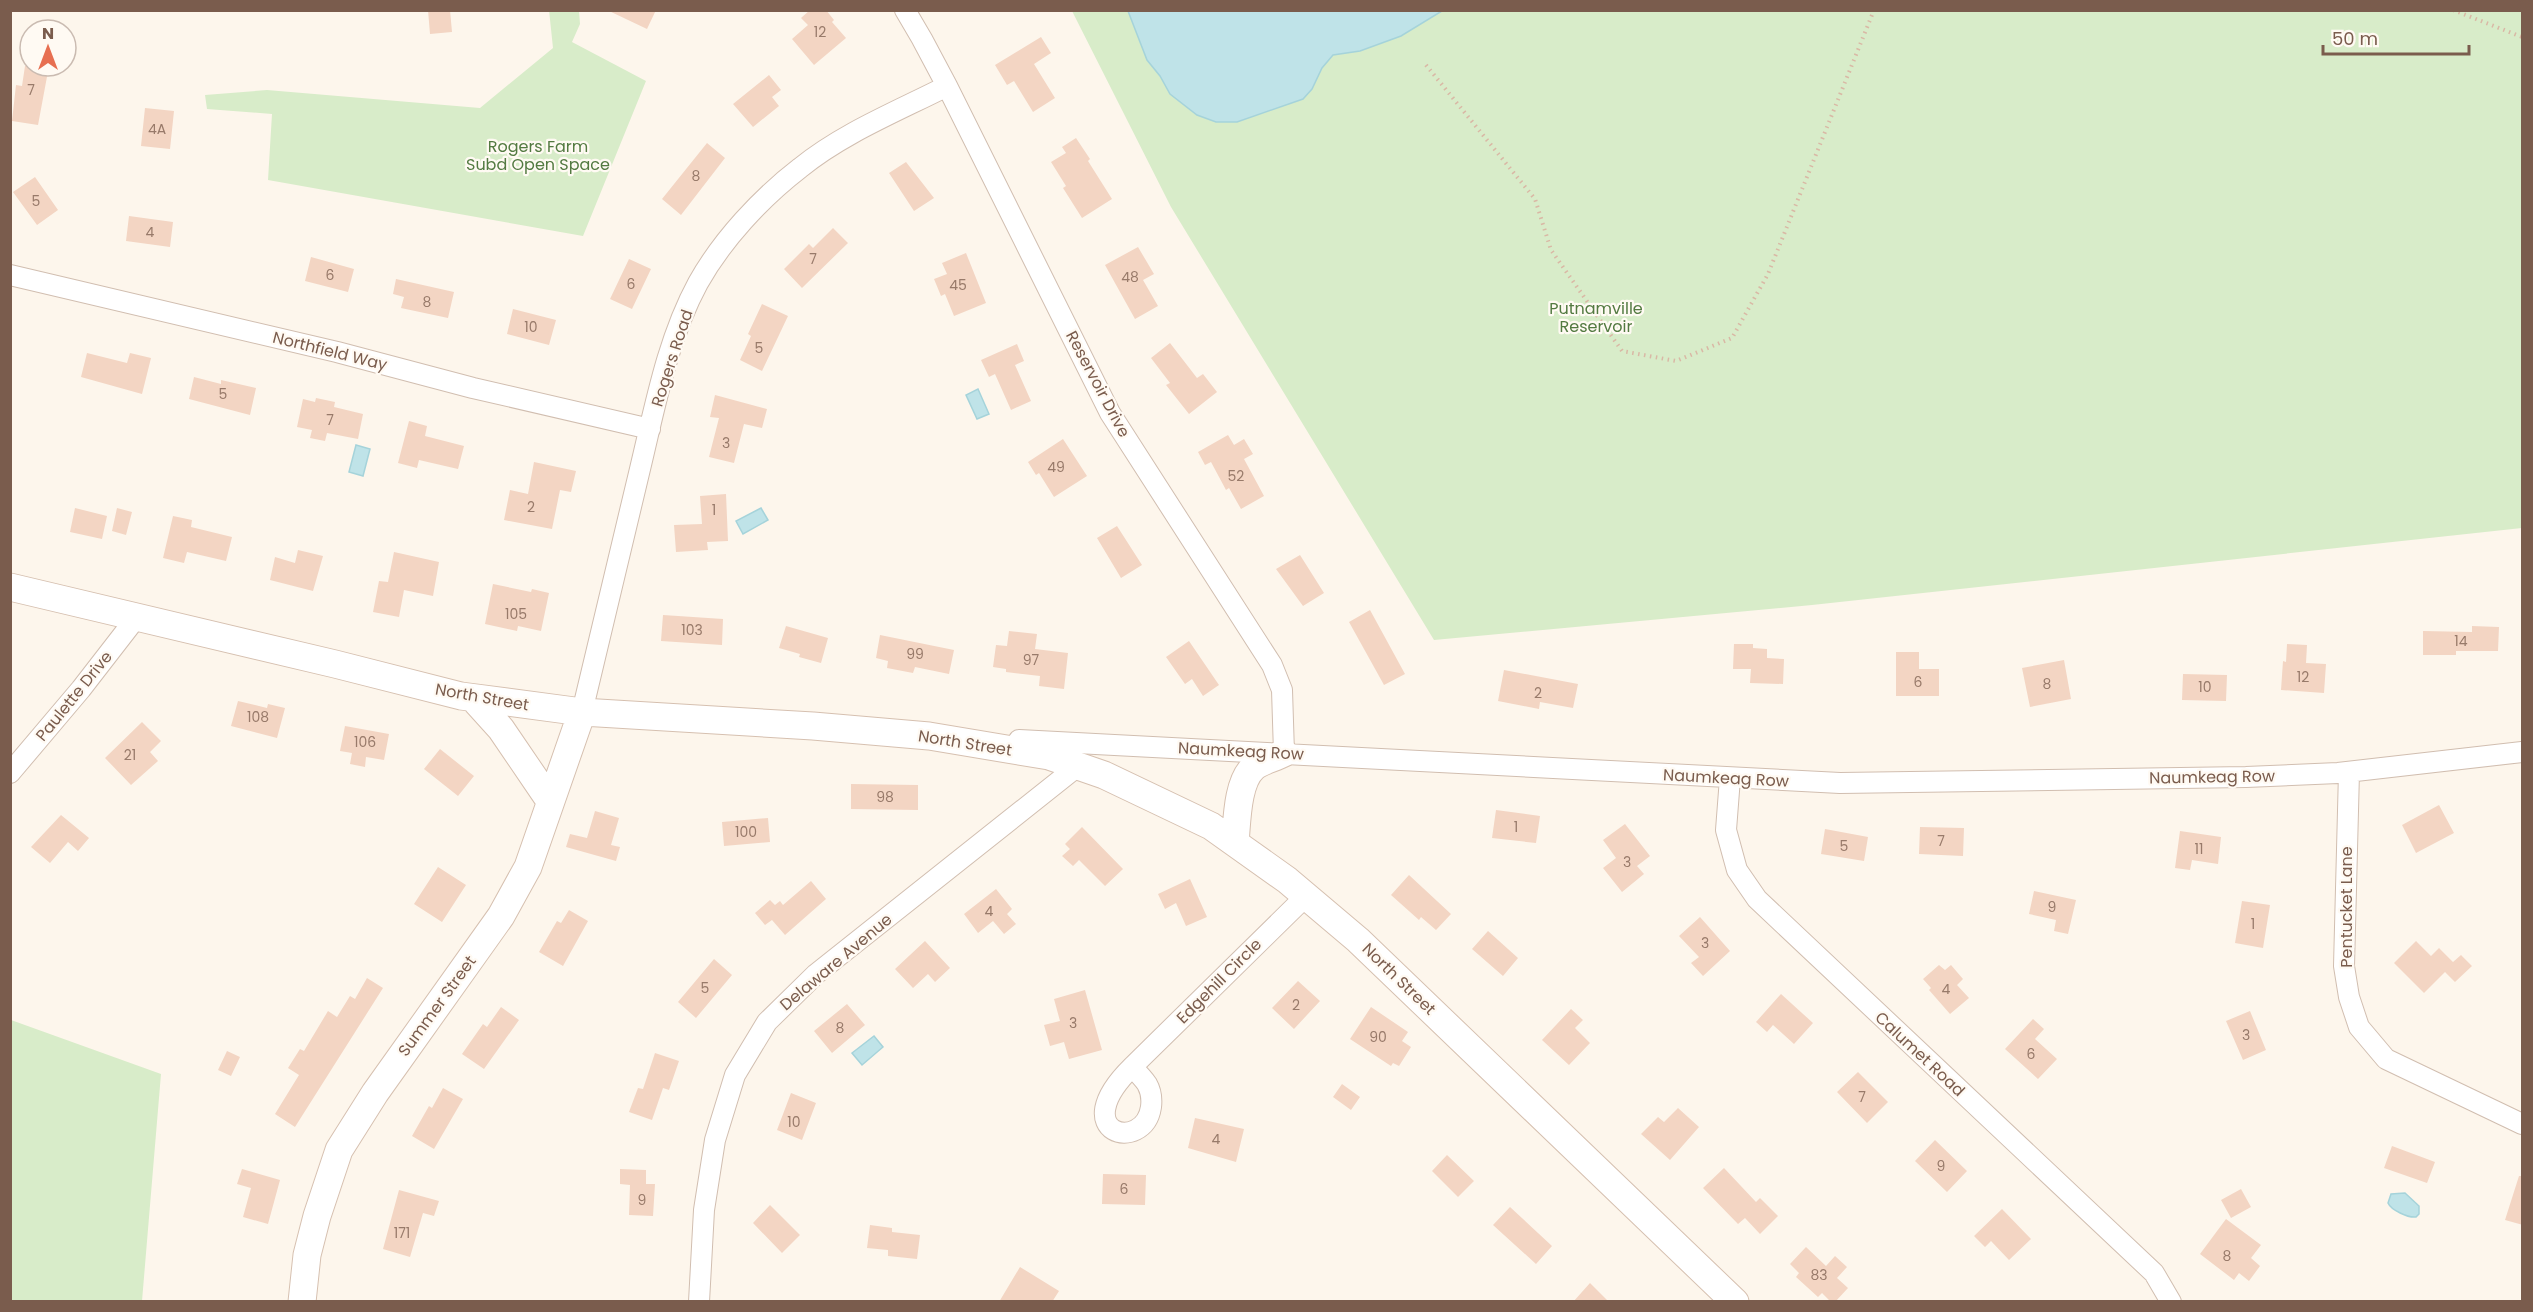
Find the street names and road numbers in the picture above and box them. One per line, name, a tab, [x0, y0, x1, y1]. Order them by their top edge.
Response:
street label: Rogers Road	[645, 306, 699, 410]
street label: Northfield Way	[270, 326, 390, 376]
street label: Reservoir Drive	[1060, 327, 1136, 441]
street label: Paulette Drive	[30, 646, 118, 746]
street label: North Street	[433, 677, 531, 717]
street label: North Street	[916, 724, 1014, 762]
street label: Naumkeag Row	[1178, 736, 1304, 766]
street label: Naumkeag Row	[1663, 763, 1789, 793]
street label: Naumkeag Row	[2149, 764, 2275, 790]
street label: Pentucket Lane	[2335, 846, 2358, 968]
street label: Delaware Avenue	[775, 908, 897, 1016]
street label: Edgehill Circle	[1171, 933, 1267, 1029]
street label: North Street	[1357, 938, 1441, 1020]
street label: Summer Street	[393, 951, 482, 1061]
street label: Calumet Road	[1870, 1006, 1970, 1102]

